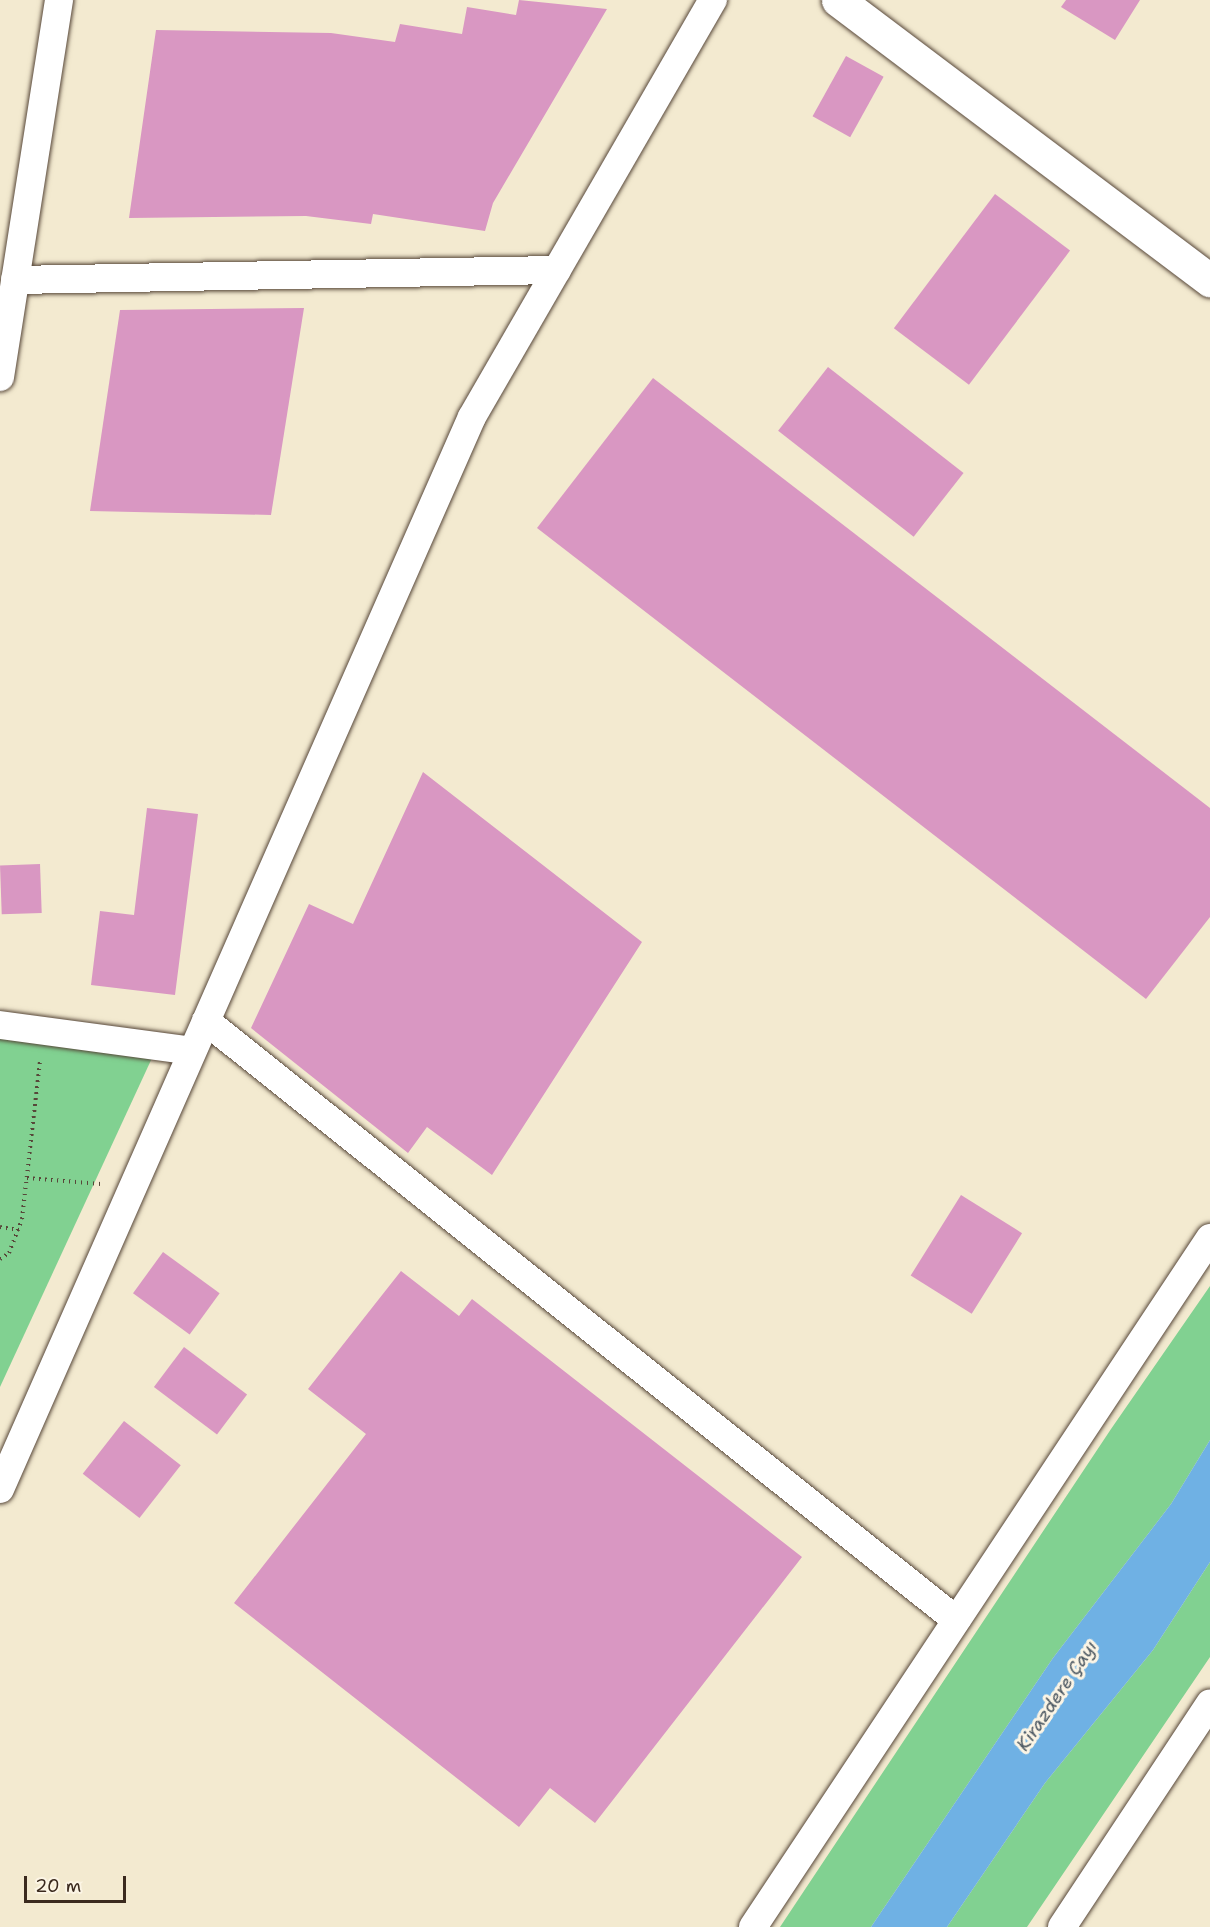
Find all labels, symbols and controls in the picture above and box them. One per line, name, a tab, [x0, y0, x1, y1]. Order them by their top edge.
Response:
water label: Kirazdere Çayı	[1012, 1637, 1102, 1755]
scale bar	[27, 1864, 129, 1902]
text: 20 m	[35, 1874, 81, 1898]

